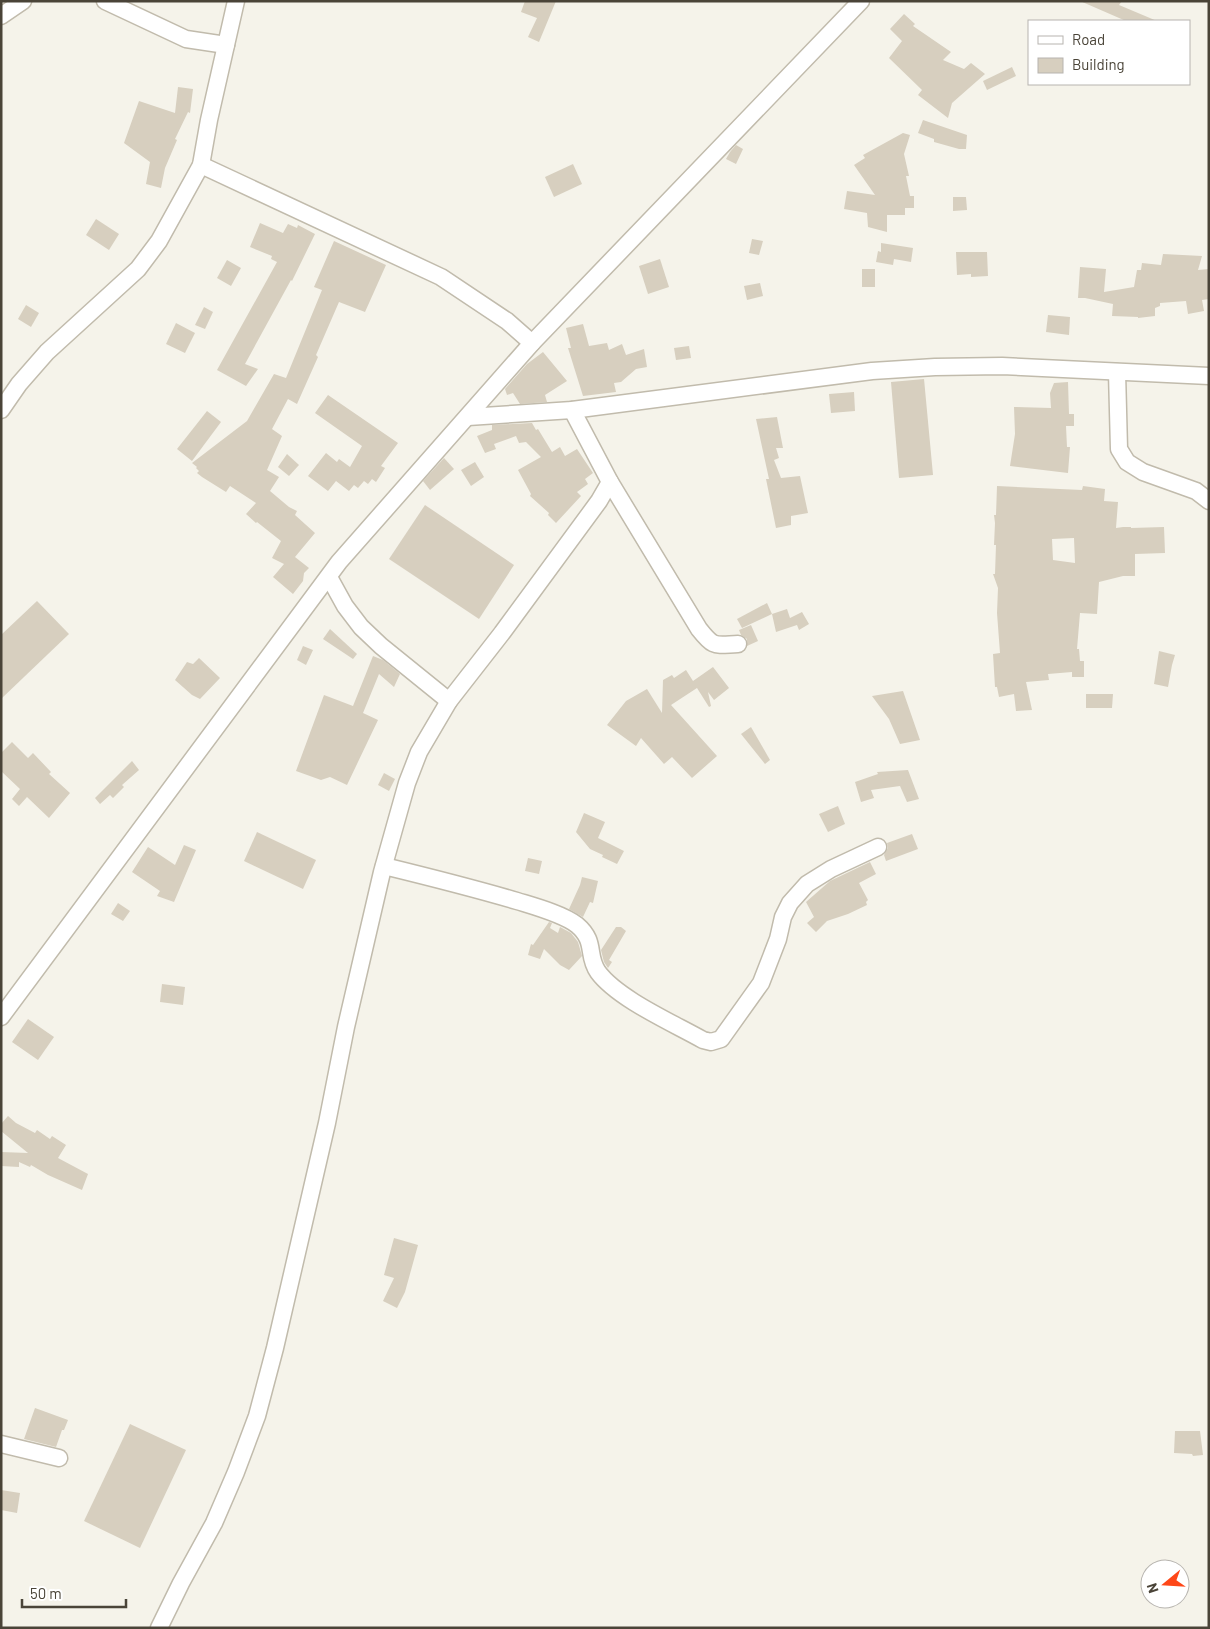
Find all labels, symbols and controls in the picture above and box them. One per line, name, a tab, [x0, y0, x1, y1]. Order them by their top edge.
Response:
legend	[1028, 20, 1190, 85]
text: Road	[1072, 30, 1105, 48]
text: Building	[1072, 55, 1125, 73]
north arrow	[1140, 1559, 1190, 1609]
scale bar	[22, 1576, 126, 1608]
text: N	[1143, 1581, 1162, 1595]
text: 50 m	[30, 1584, 62, 1602]

